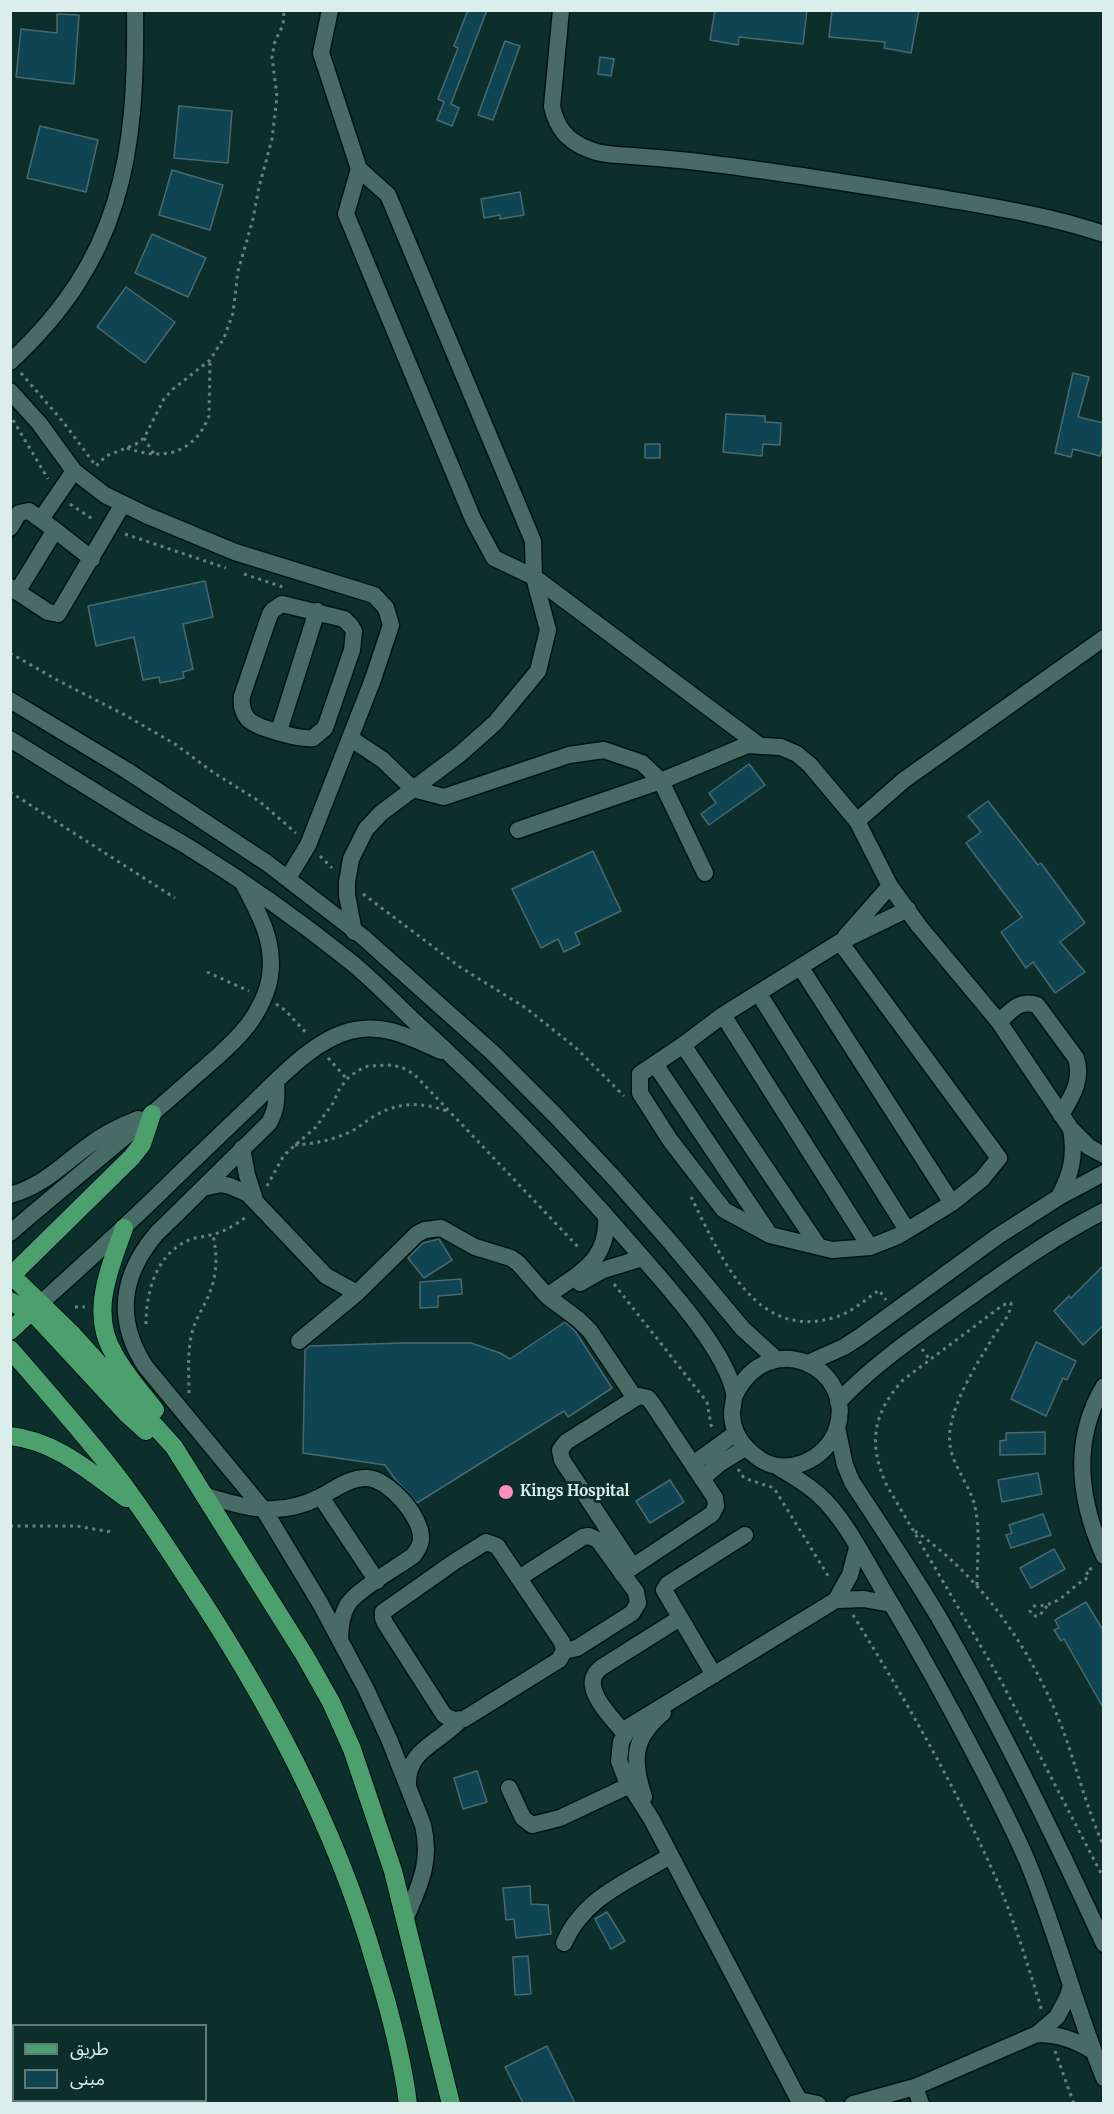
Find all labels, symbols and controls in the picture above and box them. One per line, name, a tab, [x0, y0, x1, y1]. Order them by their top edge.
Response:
marker: Kings Hospital	[497, 1483, 515, 1501]
place label: Kings Hospital	[520, 1483, 629, 1501]
legend	[12, 2024, 207, 2102]
text: طريق	[70, 2037, 109, 2060]
text: مبنى	[70, 2067, 105, 2090]

